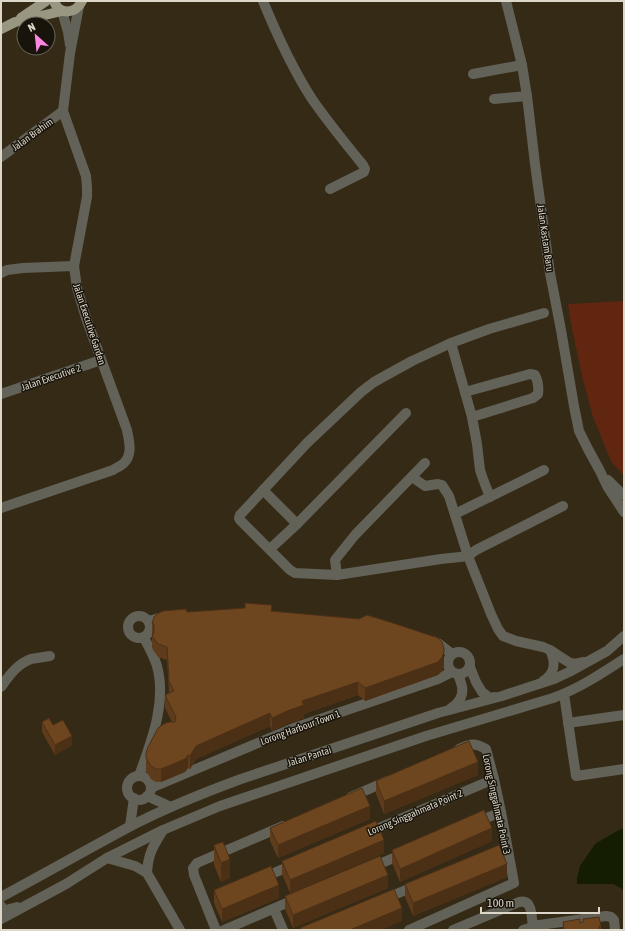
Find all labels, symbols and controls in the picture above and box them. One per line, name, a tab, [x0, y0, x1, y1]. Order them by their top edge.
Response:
north arrow	[16, 16, 56, 56]
text: N	[26, 20, 37, 34]
street label: Jalan Brahim	[10, 116, 55, 153]
street label: Jalan Kastam Baru	[535, 204, 556, 272]
street label: Jalan Executive Garden	[71, 282, 108, 366]
street label: Jalan Executive 2	[20, 362, 83, 393]
street label: Lorong Harbour Town 1	[259, 708, 342, 747]
street label: Jalan Pantai	[286, 744, 332, 769]
street label: Lorong Singgahmata Point 3	[481, 753, 513, 855]
street label: Lorong Singgahmata Point 2	[366, 787, 465, 837]
scale bar	[481, 889, 599, 915]
text: 100 m	[487, 896, 514, 910]

